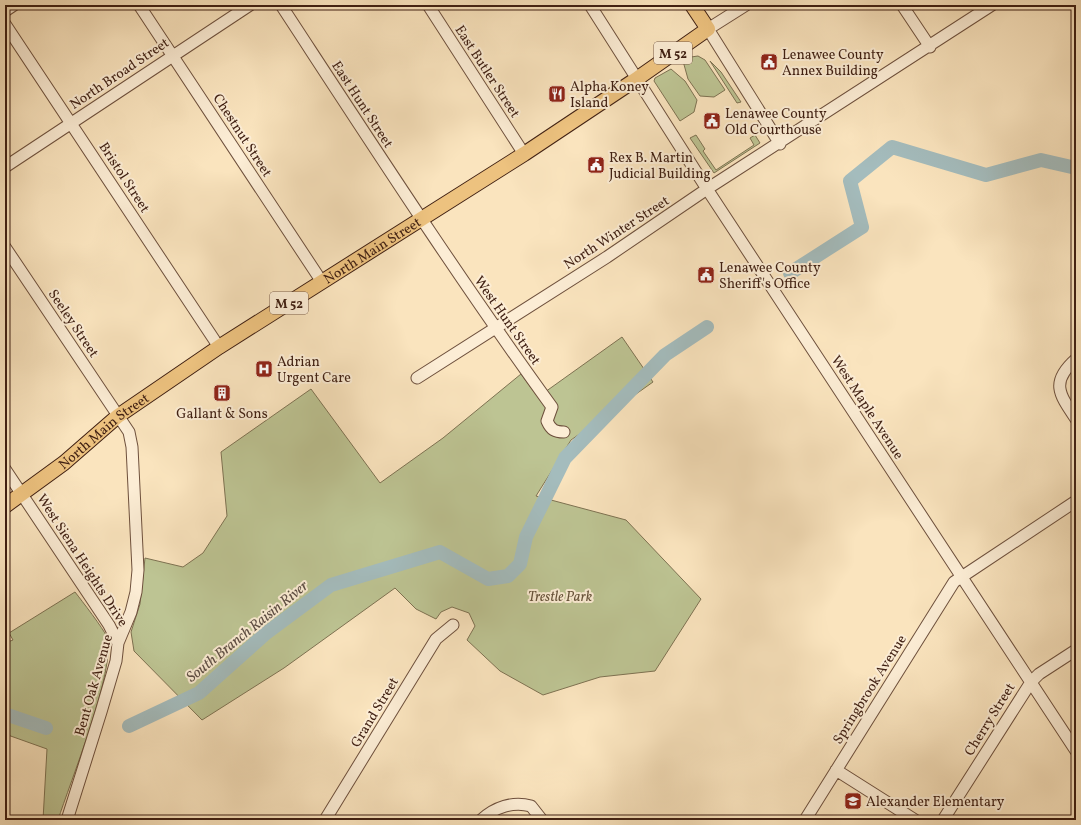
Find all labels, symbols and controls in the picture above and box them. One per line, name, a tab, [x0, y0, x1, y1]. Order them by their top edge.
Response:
street label: East Butler Street	[450, 22, 524, 122]
street label: North Broad Street	[66, 34, 173, 115]
road number: M 52	[654, 42, 692, 64]
place label: Lenawee County Annex Building	[782, 46, 884, 81]
public building icon: Lenawee County Annex Building	[759, 52, 779, 72]
street label: East Hunt Street	[326, 58, 397, 152]
place label: Alpha Koney Island	[570, 78, 649, 113]
restaurant icon: Alpha Koney Island	[547, 84, 567, 104]
street label: Chestnut Street	[208, 91, 276, 181]
place label: Lenawee County Old Courthouse	[725, 105, 827, 140]
public building icon: Lenawee County Old Courthouse	[702, 111, 722, 131]
street label: Bristol Street	[94, 139, 154, 217]
place label: Rex B. Martin Judicial Building	[609, 149, 711, 184]
public building icon: Rex B. Martin Judicial Building	[586, 155, 606, 175]
street label: North Winter Street	[560, 192, 673, 275]
street label: North Main Street	[320, 213, 425, 289]
place label: Lenawee County Sheriff's Office	[719, 259, 821, 294]
public building icon: Lenawee County Sheriff's Office	[696, 265, 716, 285]
street label: West Hunt Street	[469, 273, 545, 369]
street label: Seeley Street	[43, 286, 103, 362]
road number: M 52	[270, 292, 308, 314]
street label: West Maple Avenue	[826, 352, 908, 464]
place label: Adrian Urgent Care	[277, 353, 351, 388]
hospital icon: Adrian Urgent Care	[254, 359, 274, 379]
building icon: Gallant & Sons	[212, 383, 232, 403]
street label: North Main Street	[55, 389, 153, 475]
place label: Gallant & Sons	[176, 405, 268, 424]
street label: West Siena Heights Drive	[32, 491, 132, 631]
water label: South Branch Raisin River	[182, 576, 314, 688]
park label: Trestle Park	[528, 588, 593, 607]
street label: Springbrook Avenue	[829, 631, 912, 748]
street label: Bent Oak Avenue	[71, 632, 118, 738]
street label: Grand Street	[347, 674, 404, 751]
street label: Cherry Street	[960, 680, 1020, 760]
school or university icon: Alexander Elementary	[843, 791, 863, 811]
place label: Alexander Elementary	[866, 793, 1005, 812]

